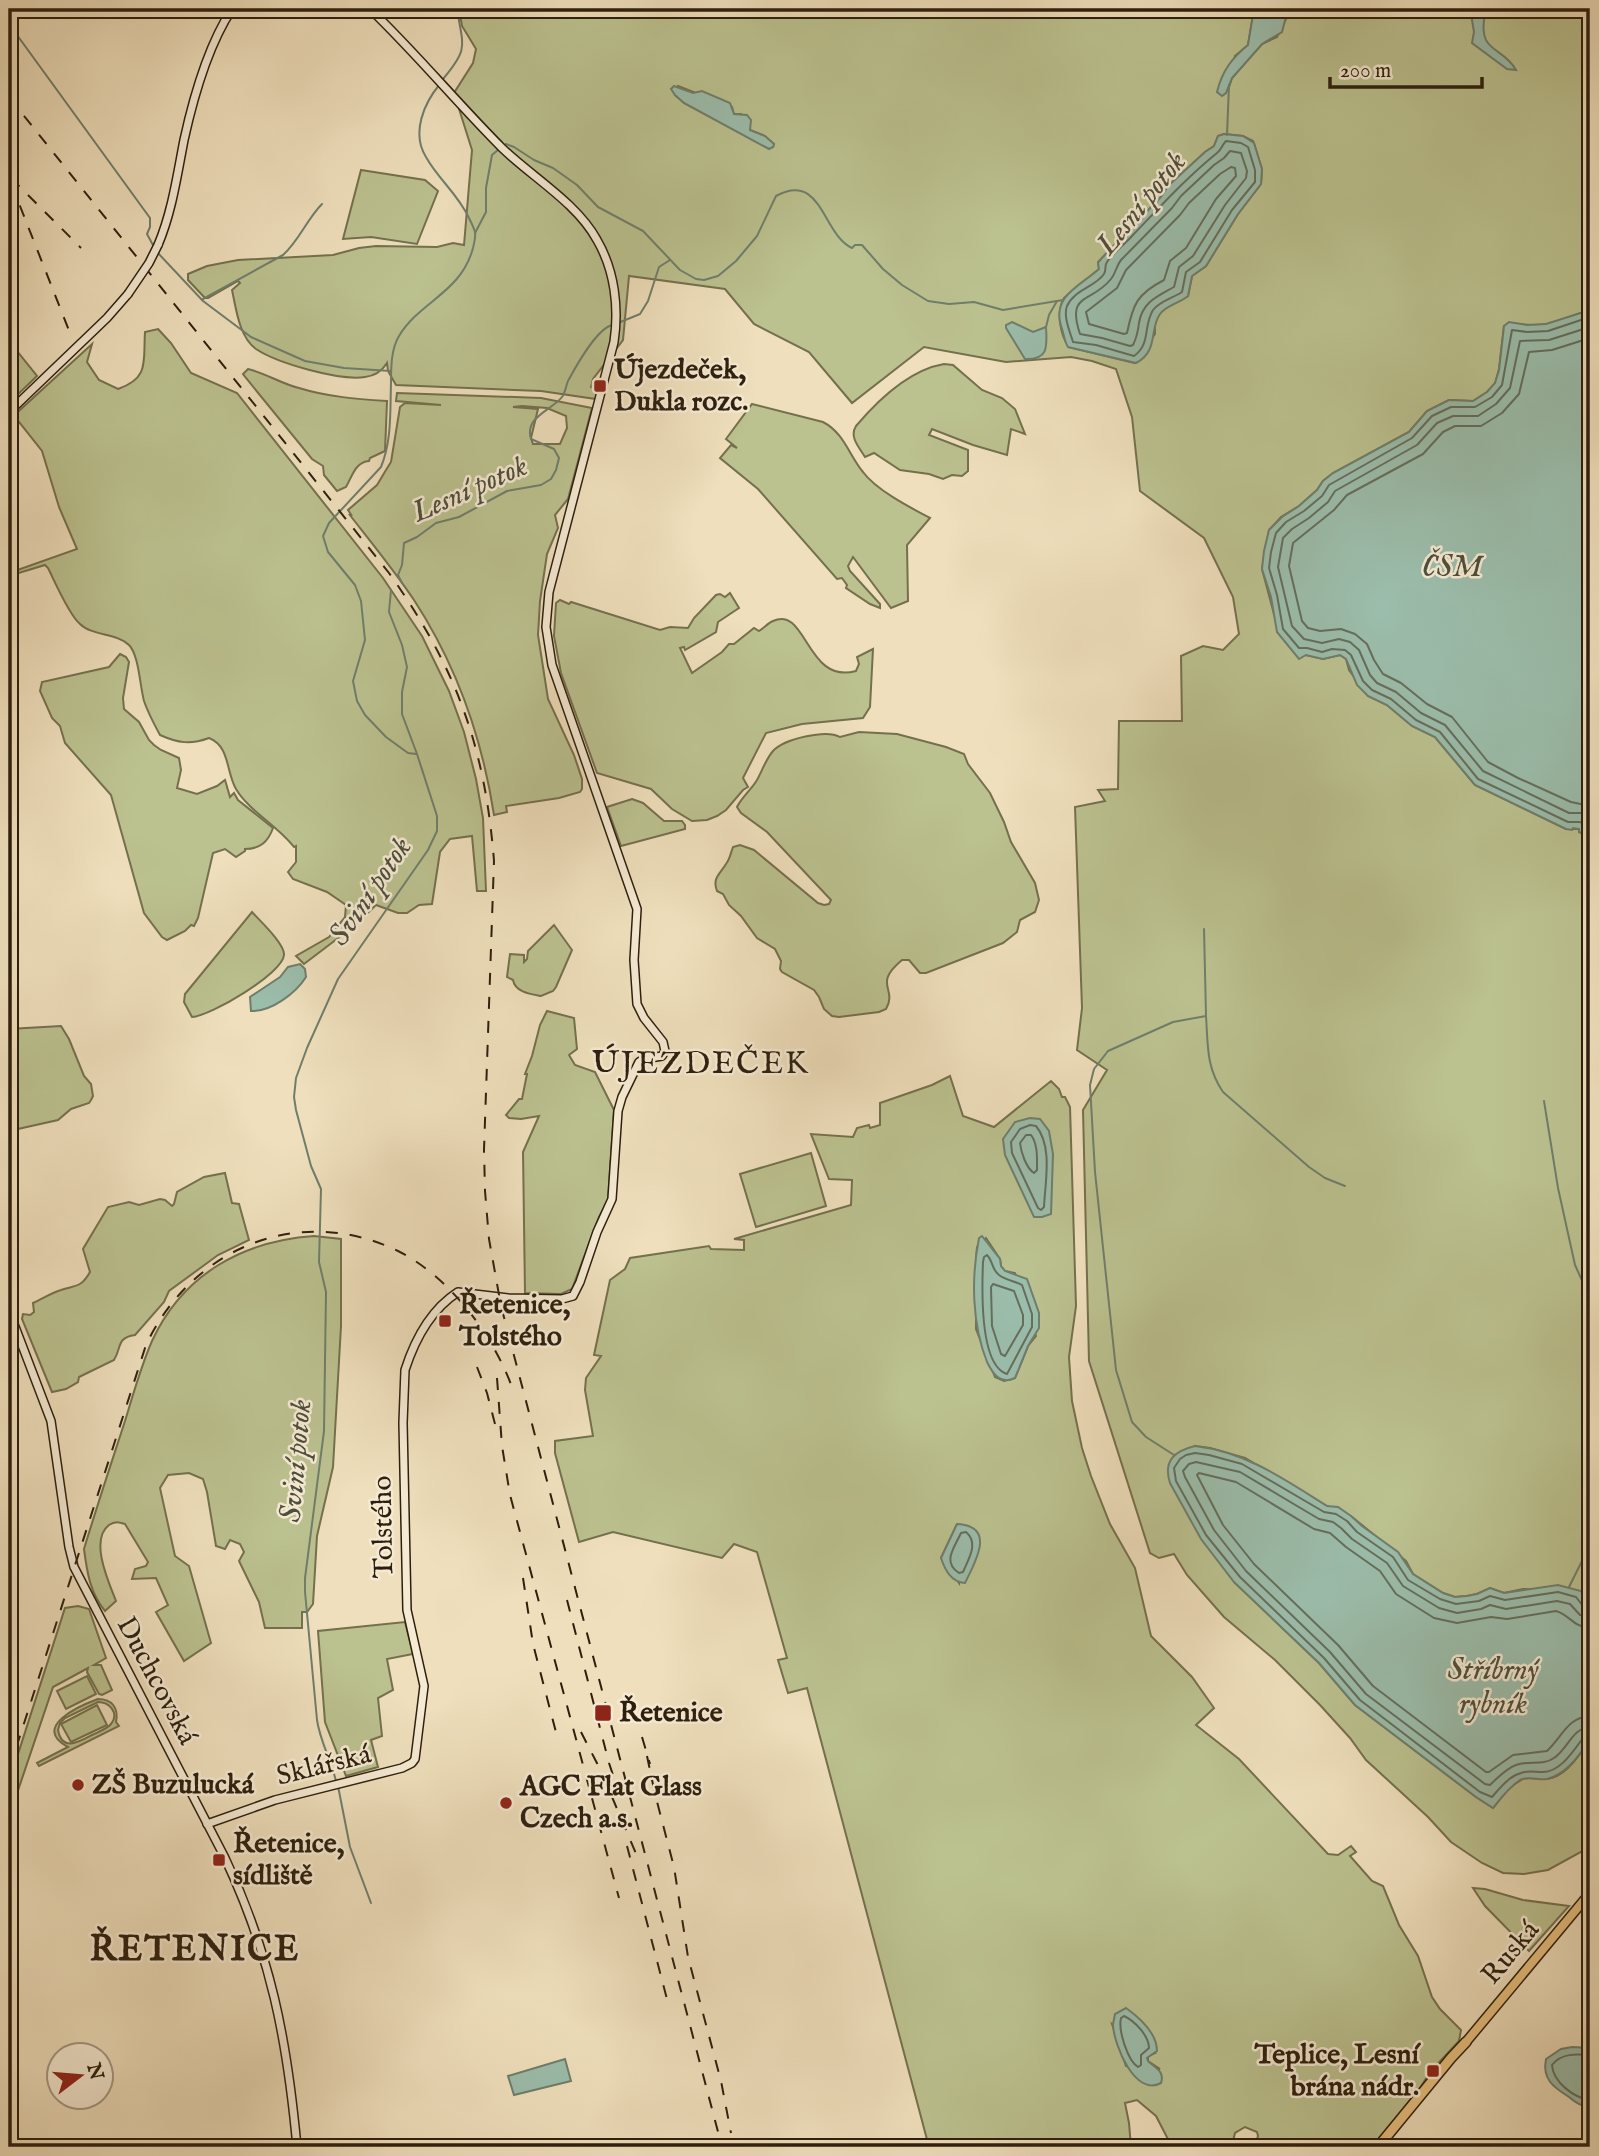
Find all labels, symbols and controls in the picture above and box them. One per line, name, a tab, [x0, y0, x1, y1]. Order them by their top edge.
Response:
scale bar	[1330, 46, 1482, 90]
text: 200 m	[1340, 58, 1391, 85]
water label: Lesní potok	[1088, 144, 1195, 264]
place label: Újezdeček, Dukla rozc.	[614, 353, 748, 420]
marker: Újezdeček, Dukla rozc.	[592, 378, 608, 394]
water label: Lesní potok	[405, 448, 534, 533]
water label: ČSM	[1422, 547, 1484, 587]
water label: Sviní potok	[321, 830, 421, 954]
district label: ÚJEZDEČEK	[592, 1043, 810, 1085]
place label: Řetenice, Tolstého	[458, 1287, 571, 1355]
marker: Řetenice, Tolstého	[437, 1313, 453, 1329]
water label: Sviní potok	[273, 1398, 321, 1524]
street label: Tolstého	[366, 1475, 402, 1579]
street label: Duchcovská	[108, 1611, 205, 1752]
water label: Stříbrný rybník	[1447, 1652, 1540, 1724]
place label: Řetenice	[619, 1695, 723, 1731]
marker: Řetenice	[593, 1703, 613, 1723]
street label: Sklářská	[273, 1737, 376, 1795]
place label: ZŠ Buzulucká	[92, 1767, 255, 1803]
place label: AGC Flat Glass Czech a.s.	[519, 1770, 702, 1837]
marker: ZŠ Buzulucká	[70, 1777, 86, 1793]
marker: AGC Flat Glass Czech a.s.	[498, 1795, 514, 1811]
place label: Řetenice, sídliště	[233, 1826, 345, 1894]
marker: Řetenice, sídliště	[211, 1852, 227, 1868]
street label: Ruská	[1474, 1913, 1548, 1992]
district label: ŘETENICE	[90, 1925, 300, 1973]
place label: Teplice, Lesní brána nádr.	[1253, 2038, 1421, 2105]
north arrow	[46, 2040, 116, 2110]
text: N	[80, 2060, 108, 2084]
marker: Teplice, Lesní brána nádr.	[1425, 2063, 1441, 2079]

